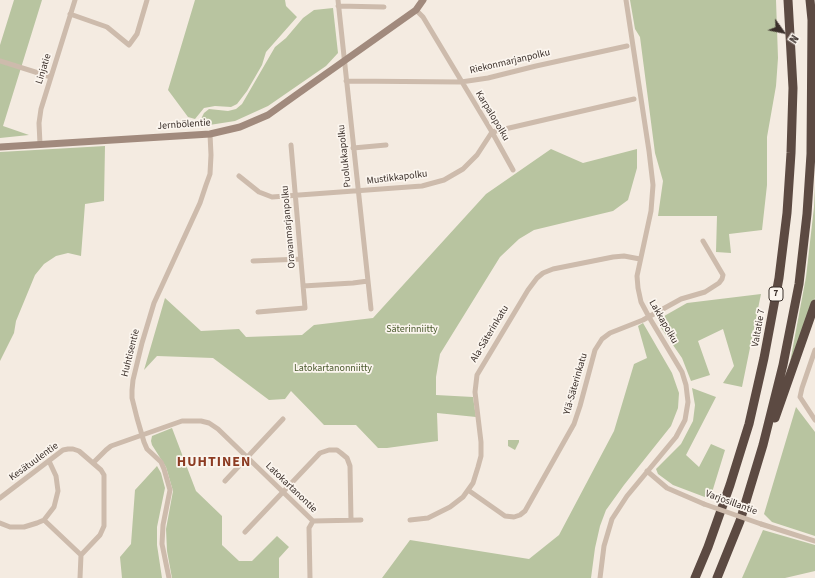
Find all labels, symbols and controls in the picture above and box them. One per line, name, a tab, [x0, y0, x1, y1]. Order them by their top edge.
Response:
north arrow	[763, 12, 803, 52]
text: N	[785, 32, 802, 46]
street label: Riekonmarjanpolku	[469, 47, 551, 77]
street label: Linjatie	[34, 52, 54, 86]
street label: Karpalopolku	[472, 89, 512, 143]
street label: Jernbölentie	[157, 117, 211, 133]
street label: Puolukkapolku	[336, 124, 354, 188]
street label: Mustikkapolku	[366, 168, 428, 188]
street label: Oravanmarjanpolku	[279, 185, 299, 269]
road number: 7	[769, 287, 783, 301]
street label: Lakkapolku	[646, 298, 680, 346]
street label: Ala-Säterinkatu	[468, 303, 512, 365]
street label: Valtatie 7	[750, 308, 768, 348]
park label: Säterinniitty	[386, 324, 438, 336]
street label: Huhtisentie	[119, 328, 143, 378]
street label: Ylä-Säterinkatu	[561, 352, 591, 416]
park label: Latokartanonniitty	[294, 363, 372, 375]
street label: Kesätuulentie	[7, 440, 61, 484]
district label: HUHTINEN	[177, 455, 251, 471]
street label: Latokartanontie	[263, 460, 319, 516]
street label: Varjosillantie	[703, 488, 759, 518]

